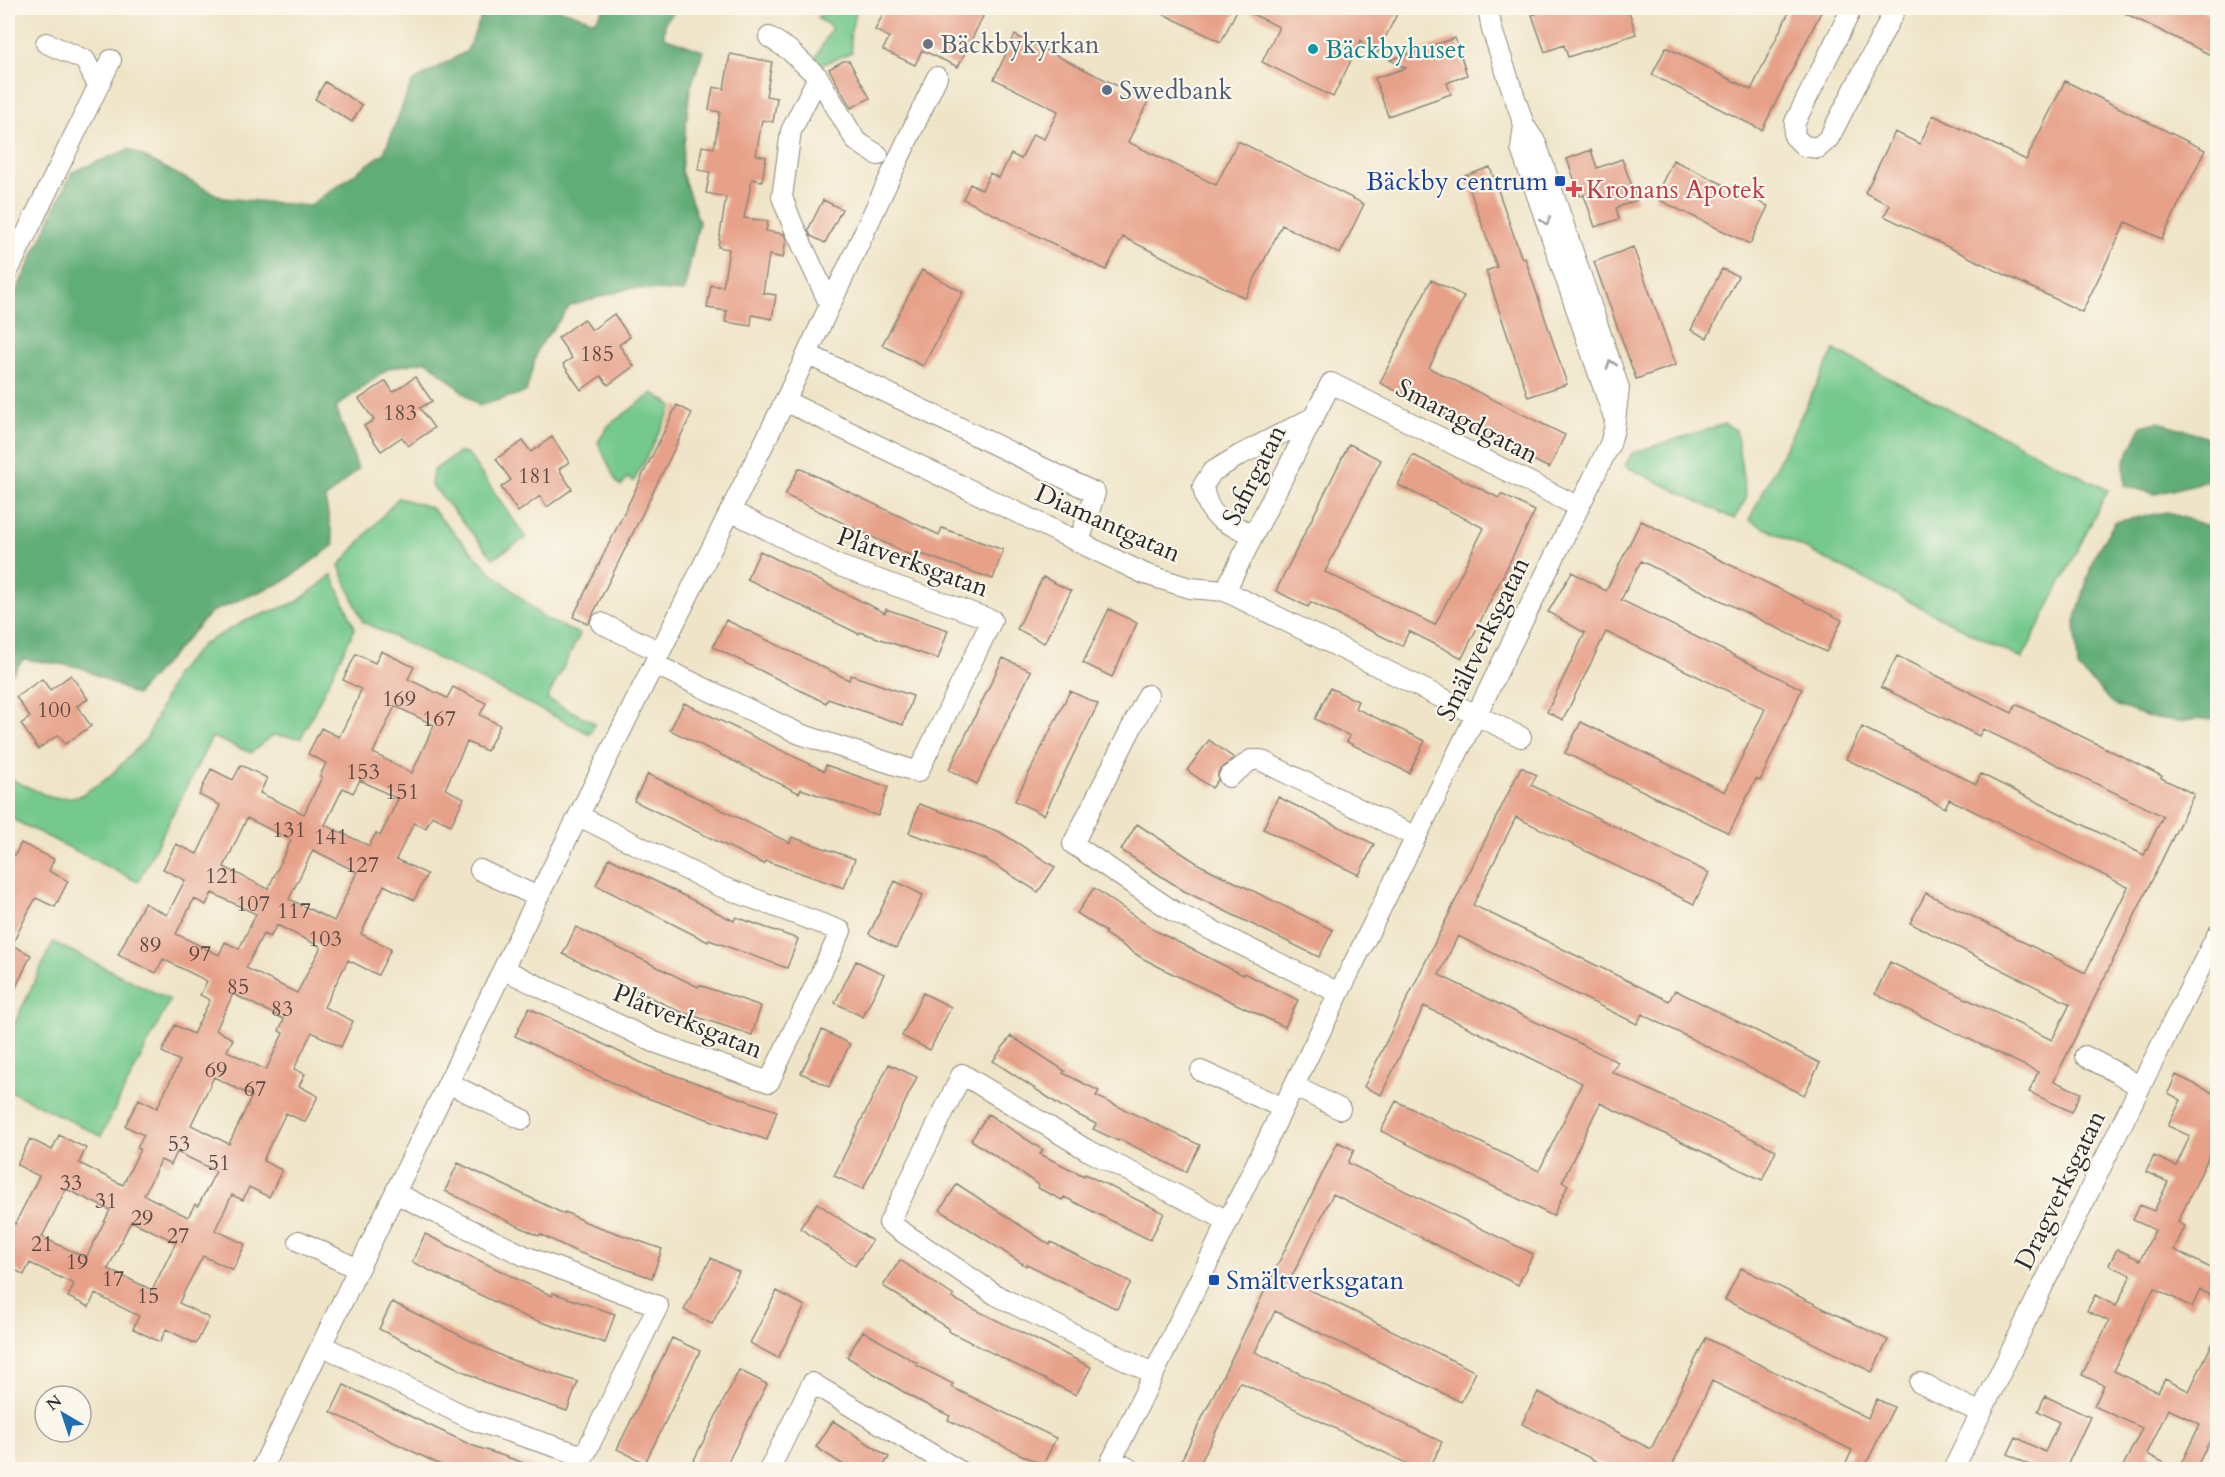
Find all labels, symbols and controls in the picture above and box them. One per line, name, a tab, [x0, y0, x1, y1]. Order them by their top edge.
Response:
place label: Bäckbykyrkan	[940, 27, 1100, 62]
place label: Bäckbyhuset	[1325, 32, 1465, 67]
marker: Bäckbykyrkan	[921, 37, 935, 51]
marker: Bäckbyhuset	[1306, 42, 1320, 56]
place label: Swedbank	[1119, 73, 1232, 108]
marker: Swedbank	[1100, 83, 1114, 97]
place label: Bäckby centrum	[1366, 164, 1548, 199]
place label: Kronans Apotek	[1586, 172, 1766, 207]
marker: Bäckby centrum	[1553, 174, 1567, 188]
marker: Kronans Apotek	[1567, 182, 1581, 196]
one-way arrow	[1539, 216, 1552, 226]
house number: 185	[580, 339, 614, 369]
one-way arrow	[1605, 359, 1618, 370]
street label: Smaragdgatan	[1390, 370, 1544, 472]
house number: 183	[383, 398, 417, 428]
street label: Safirgatan	[1214, 419, 1294, 531]
house number: 181	[518, 461, 552, 491]
street label: Diamantgatan	[1030, 475, 1187, 571]
street label: Plåtverksgatan	[833, 518, 994, 606]
street label: Smältverksgatan	[1428, 551, 1538, 727]
house number: 169	[382, 684, 416, 714]
house number: 100	[37, 695, 71, 725]
house number: 167	[422, 704, 456, 734]
house number: 153	[346, 757, 380, 787]
house number: 151	[385, 777, 419, 807]
house number: 131	[272, 815, 306, 845]
house number: 141	[314, 822, 348, 852]
house number: 127	[345, 850, 379, 880]
house number: 121	[205, 861, 239, 891]
house number: 107	[236, 889, 270, 919]
house number: 117	[277, 896, 311, 926]
house number: 103	[308, 924, 342, 954]
house number: 89	[139, 930, 161, 960]
house number: 97	[189, 939, 211, 969]
house number: 85	[227, 972, 249, 1002]
street label: Plåtverksgatan	[608, 975, 768, 1067]
house number: 83	[271, 994, 293, 1024]
house number: 69	[205, 1055, 227, 1085]
house number: 67	[244, 1074, 266, 1104]
street label: Dragverksgatan	[2006, 1104, 2114, 1276]
house number: 53	[168, 1129, 190, 1159]
house number: 51	[208, 1148, 230, 1178]
house number: 33	[60, 1168, 82, 1198]
house number: 31	[95, 1186, 117, 1216]
house number: 29	[131, 1203, 153, 1233]
house number: 27	[167, 1221, 189, 1251]
house number: 21	[31, 1229, 53, 1259]
house number: 19	[66, 1247, 88, 1277]
place label: Smältverksgatan	[1226, 1263, 1405, 1298]
house number: 17	[102, 1264, 124, 1294]
marker: Smältverksgatan	[1207, 1273, 1221, 1287]
house number: 15	[137, 1281, 159, 1311]
north arrow	[33, 1384, 93, 1444]
text: N	[42, 1390, 67, 1416]

